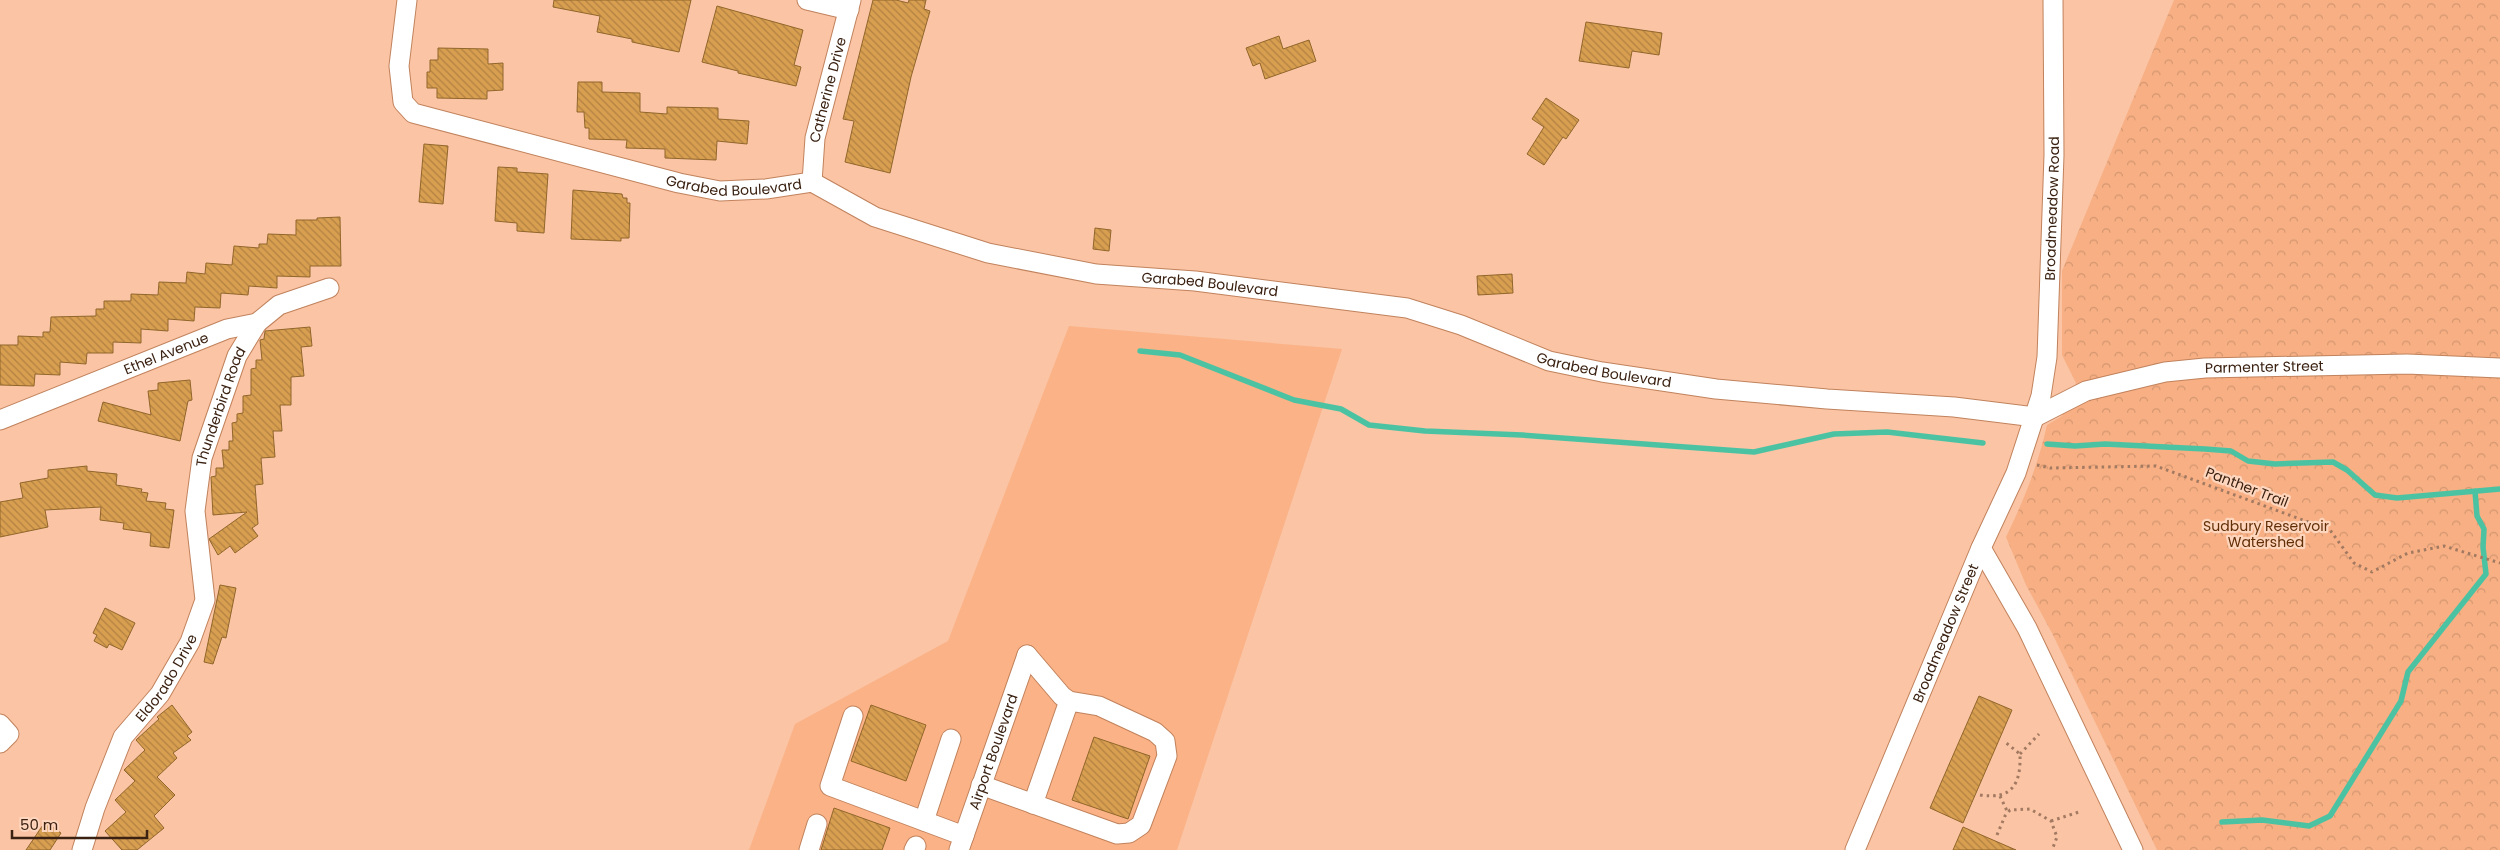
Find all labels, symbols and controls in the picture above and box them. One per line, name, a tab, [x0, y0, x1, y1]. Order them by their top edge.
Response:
street label: Catherine Drive	[804, 35, 851, 145]
street label: Broadmeadow Road	[2040, 136, 2064, 281]
street label: Garabed Boulevard	[664, 170, 803, 201]
street label: Garabed Boulevard	[1141, 267, 1279, 301]
street label: Ethel Avenue	[121, 327, 212, 379]
street label: Thunderbird Road	[191, 343, 250, 468]
street label: Garabed Boulevard	[1533, 347, 1673, 392]
street label: Parmenter Street	[2205, 356, 2324, 378]
street label: Panther Trail	[2203, 462, 2291, 512]
park label: Sudbury Reservoir Watershed	[2203, 516, 2329, 552]
street label: Broadmeadow Street	[1908, 560, 1983, 706]
street label: Eldorado Drive	[131, 631, 202, 726]
street label: Airport Boulevard	[964, 691, 1023, 812]
scale bar	[12, 808, 148, 840]
text: 50 m	[20, 814, 58, 835]

